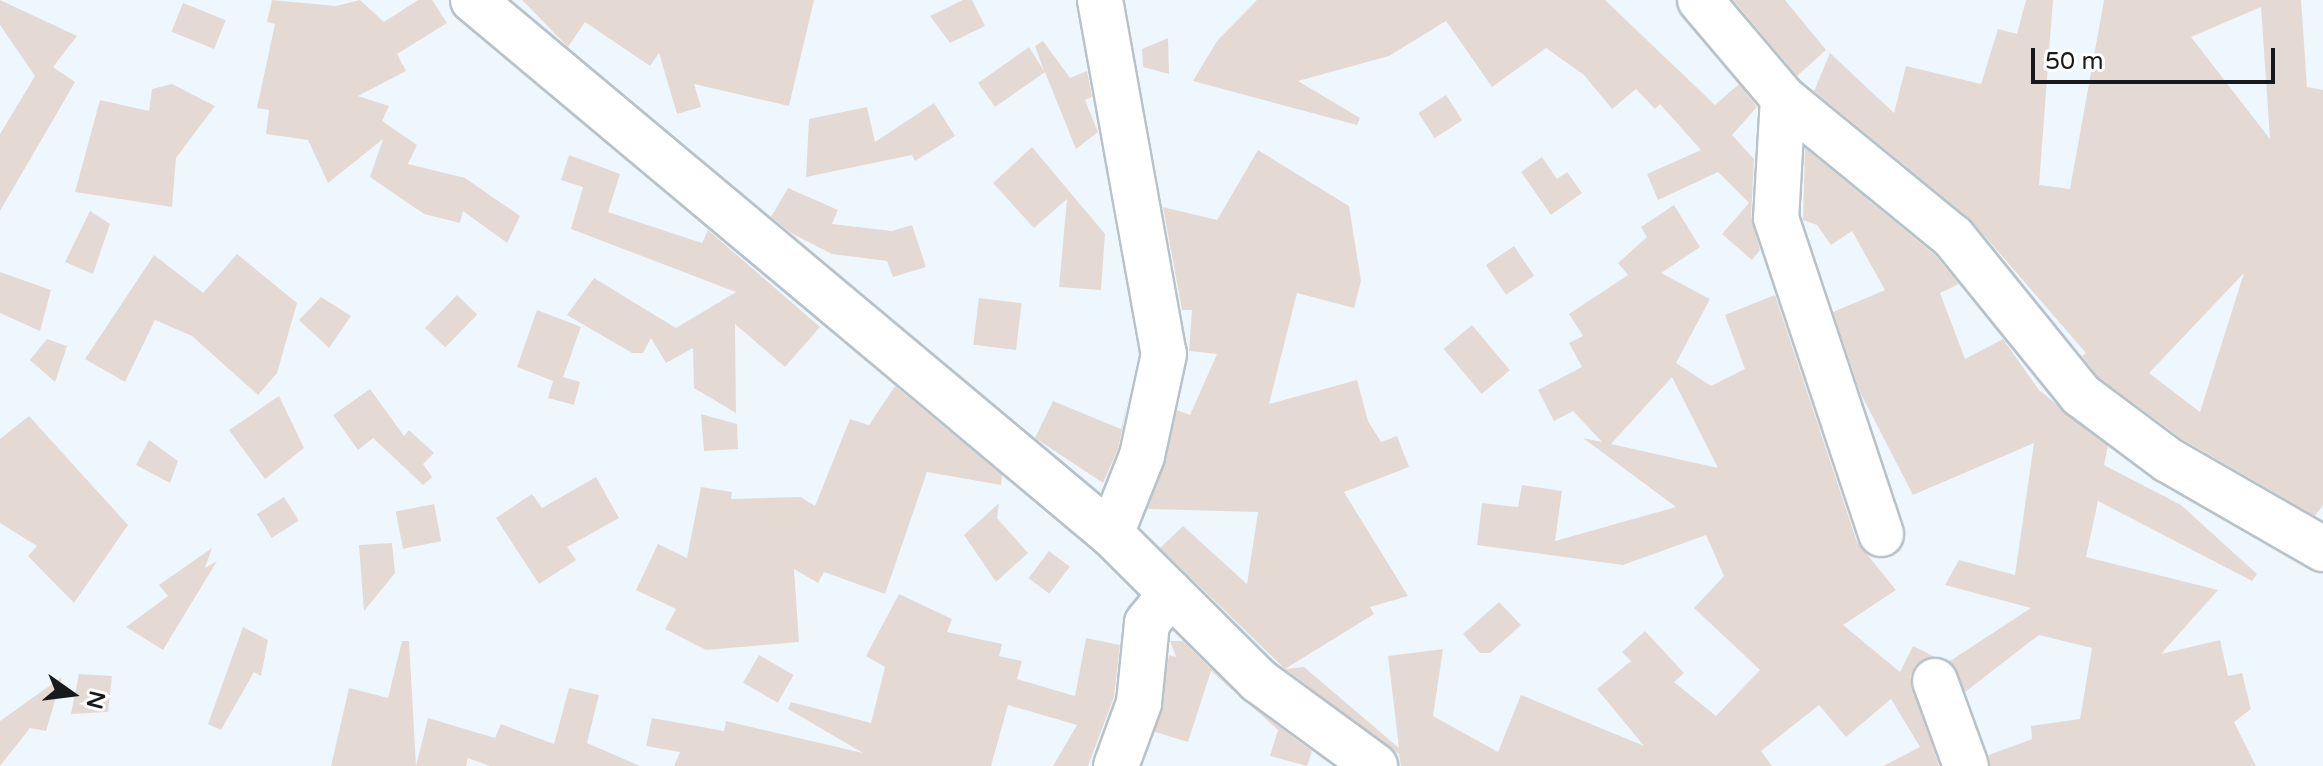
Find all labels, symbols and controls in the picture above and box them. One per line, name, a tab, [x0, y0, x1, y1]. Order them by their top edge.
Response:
scale bar	[2035, 32, 2279, 82]
text: 50 m	[2045, 47, 2103, 76]
north arrow	[32, 654, 112, 734]
text: N	[81, 688, 110, 712]

